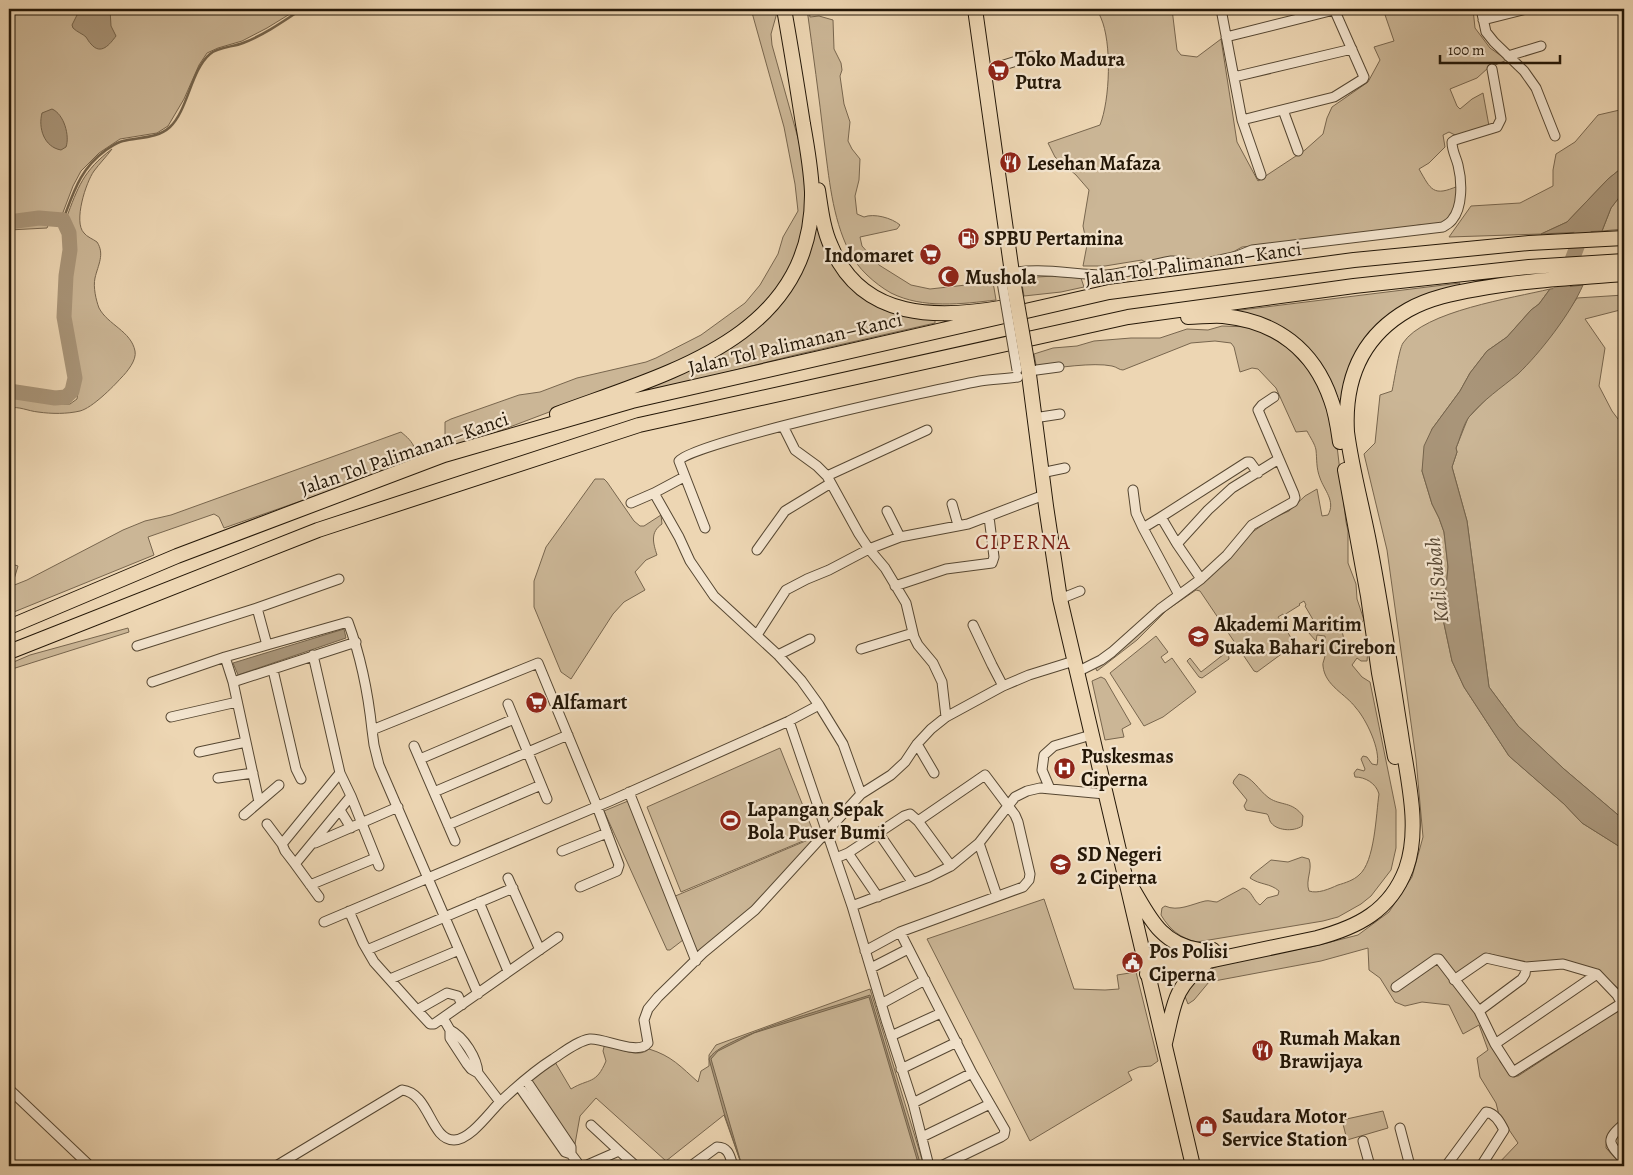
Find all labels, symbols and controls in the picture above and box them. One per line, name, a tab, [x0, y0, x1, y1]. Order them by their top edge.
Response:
scale bar	[1440, 32, 1560, 64]
text: 100 m	[1448, 40, 1485, 60]
place label: Toko Madura Putra	[1015, 46, 1125, 96]
supermarket icon: Toko Madura Putra	[987, 59, 1011, 83]
place label: Lesehan Mafaza	[1027, 150, 1161, 177]
restaurant icon: Lesehan Mafaza	[999, 151, 1023, 175]
place label: SPBU Pertamina	[984, 225, 1124, 252]
fuel station icon: SPBU Pertamina	[956, 226, 980, 250]
street label: Jalan Tol Palimanan–Kanci	[1083, 235, 1303, 292]
place label: Indomaret	[824, 242, 914, 269]
supermarket icon: Indomaret	[918, 243, 942, 267]
place label: Mushola	[965, 264, 1037, 291]
mosque icon: Mushola	[937, 265, 961, 289]
street label: Jalan Tol Palimanan–Kanci	[685, 306, 905, 381]
street label: Jalan Tol Palimanan–Kanci	[296, 405, 512, 502]
district label: CIPERNA	[975, 527, 1071, 557]
water label: Kali Subah	[1419, 536, 1455, 624]
place label: Akademi Maritim Suaka Bahari Cirebon	[1213, 611, 1396, 661]
school or university icon: Akademi Maritim Suaka Bahari Cirebon	[1186, 624, 1210, 648]
place label: Alfamart	[551, 689, 628, 716]
supermarket icon: Alfamart	[524, 690, 548, 714]
place label: Puskesmas Ciperna	[1081, 743, 1174, 793]
hospital icon: Puskesmas Ciperna	[1053, 756, 1077, 780]
place label: Lapangan Sepak Bola Puser Bumi	[747, 796, 886, 846]
sports icon: Lapangan Sepak Bola Puser Bumi	[719, 809, 743, 833]
place label: SD Negeri 2 Ciperna	[1077, 841, 1162, 891]
school or university icon: SD Negeri 2 Ciperna	[1049, 853, 1073, 877]
place label: Pos Polisi Ciperna	[1149, 938, 1228, 988]
public building icon: Pos Polisi Ciperna	[1121, 951, 1145, 975]
place label: Rumah Makan Brawijaya	[1279, 1025, 1400, 1075]
restaurant icon: Rumah Makan Brawijaya	[1251, 1038, 1275, 1062]
place label: Saudara Motor Service Station	[1222, 1103, 1348, 1153]
shop icon: Saudara Motor Service Station	[1194, 1115, 1218, 1139]

